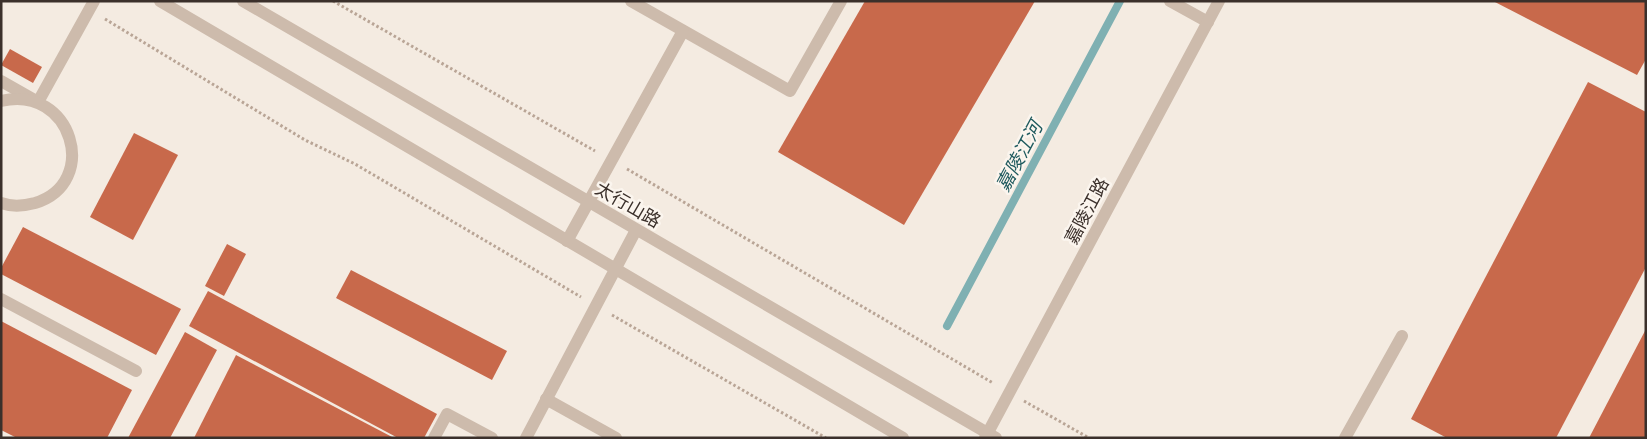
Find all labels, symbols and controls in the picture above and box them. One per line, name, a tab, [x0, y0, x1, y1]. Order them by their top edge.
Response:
water label: 嘉陵江河	[991, 114, 1049, 195]
street label: 嘉陵江路	[1060, 174, 1114, 248]
street label: 太行山路	[591, 177, 665, 233]

